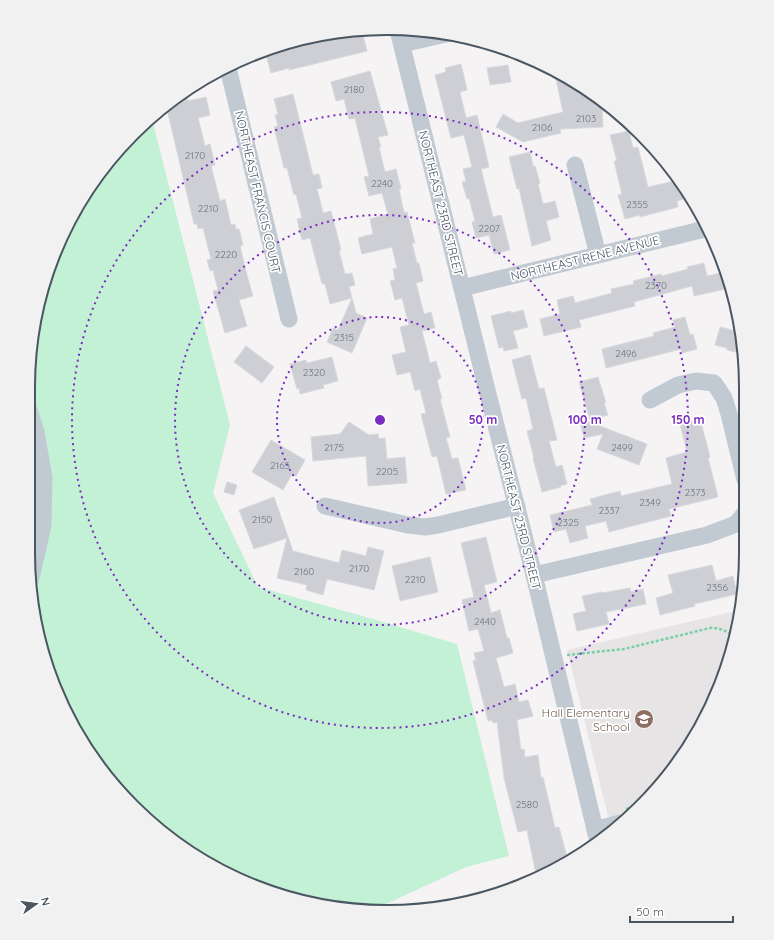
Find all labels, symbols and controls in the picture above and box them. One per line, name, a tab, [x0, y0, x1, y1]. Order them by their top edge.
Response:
house number: 2180	[344, 83, 364, 96]
street label: NORTHEAST FRANCIS COURT	[232, 109, 284, 275]
house number: 2103	[576, 112, 596, 125]
house number: 2106	[532, 121, 553, 134]
street label: NORTHEAST 23RD STREET	[416, 129, 466, 277]
house number: 2170	[185, 149, 205, 162]
house number: 2240	[371, 177, 393, 190]
house number: 2355	[626, 198, 648, 211]
house number: 2210	[198, 202, 218, 215]
house number: 2207	[478, 222, 500, 235]
street label: NORTHEAST RENE AVENUE	[509, 232, 661, 284]
house number: 2220	[215, 248, 237, 261]
house number: 2370	[645, 279, 667, 292]
house number: 2315	[334, 331, 354, 344]
house number: 2496	[615, 347, 637, 360]
house number: 2320	[303, 366, 325, 379]
text: 50 m	[469, 412, 497, 427]
text: 100 m	[568, 412, 602, 427]
text: 150 m	[671, 412, 705, 427]
centre of rings	[373, 413, 387, 427]
house number: 2175	[324, 441, 344, 454]
house number: 2499	[611, 441, 633, 454]
street label: NORTHEAST 23RD STREET	[494, 443, 544, 591]
house number: 2165	[270, 459, 290, 472]
house number: 2205	[376, 465, 398, 478]
house number: 2373	[684, 486, 706, 499]
house number: 2349	[639, 496, 661, 509]
house number: 2337	[598, 504, 620, 517]
house number: 2150	[252, 513, 272, 526]
house number: 2325	[557, 516, 579, 529]
house number: 2170	[349, 562, 369, 575]
house number: 2160	[294, 565, 314, 578]
house number: 2210	[405, 573, 425, 586]
house number: 2356	[706, 581, 728, 594]
house number: 2440	[474, 615, 496, 628]
place label: Hall Elementary School	[542, 705, 630, 734]
school or university icon: Hall Elementary School	[633, 708, 655, 730]
house number: 2580	[516, 798, 538, 811]
north arrow	[16, 884, 56, 924]
text: N	[38, 896, 53, 907]
scale bar	[630, 898, 733, 924]
text: 50 m	[636, 904, 664, 919]

